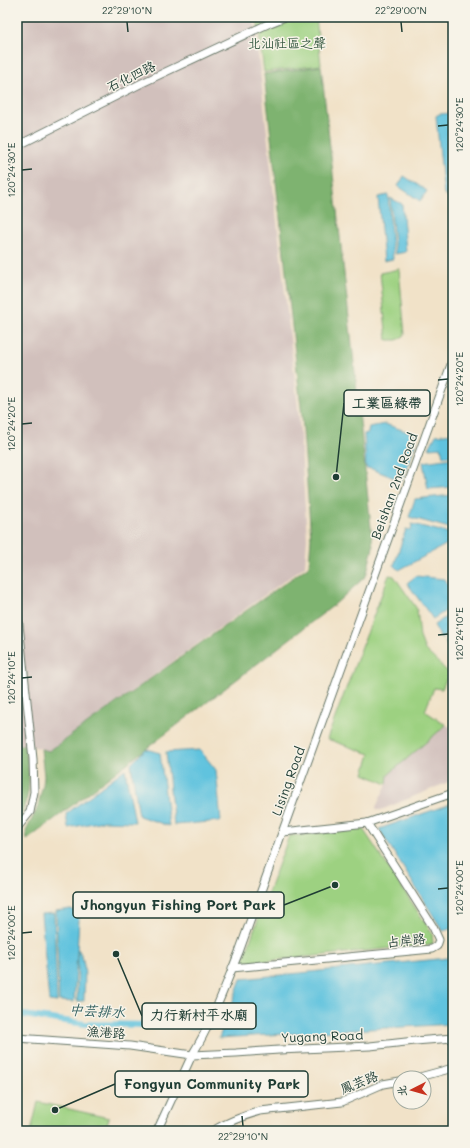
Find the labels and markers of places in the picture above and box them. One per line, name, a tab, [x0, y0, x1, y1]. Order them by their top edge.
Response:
callout: 工業區綠帶	[344, 390, 430, 416]
callout: Jhongyun Fishing Port Park	[73, 892, 284, 918]
callout: 力行新村平水廟	[142, 1003, 256, 1029]
callout: Fongyun Community Park	[115, 1071, 308, 1097]

